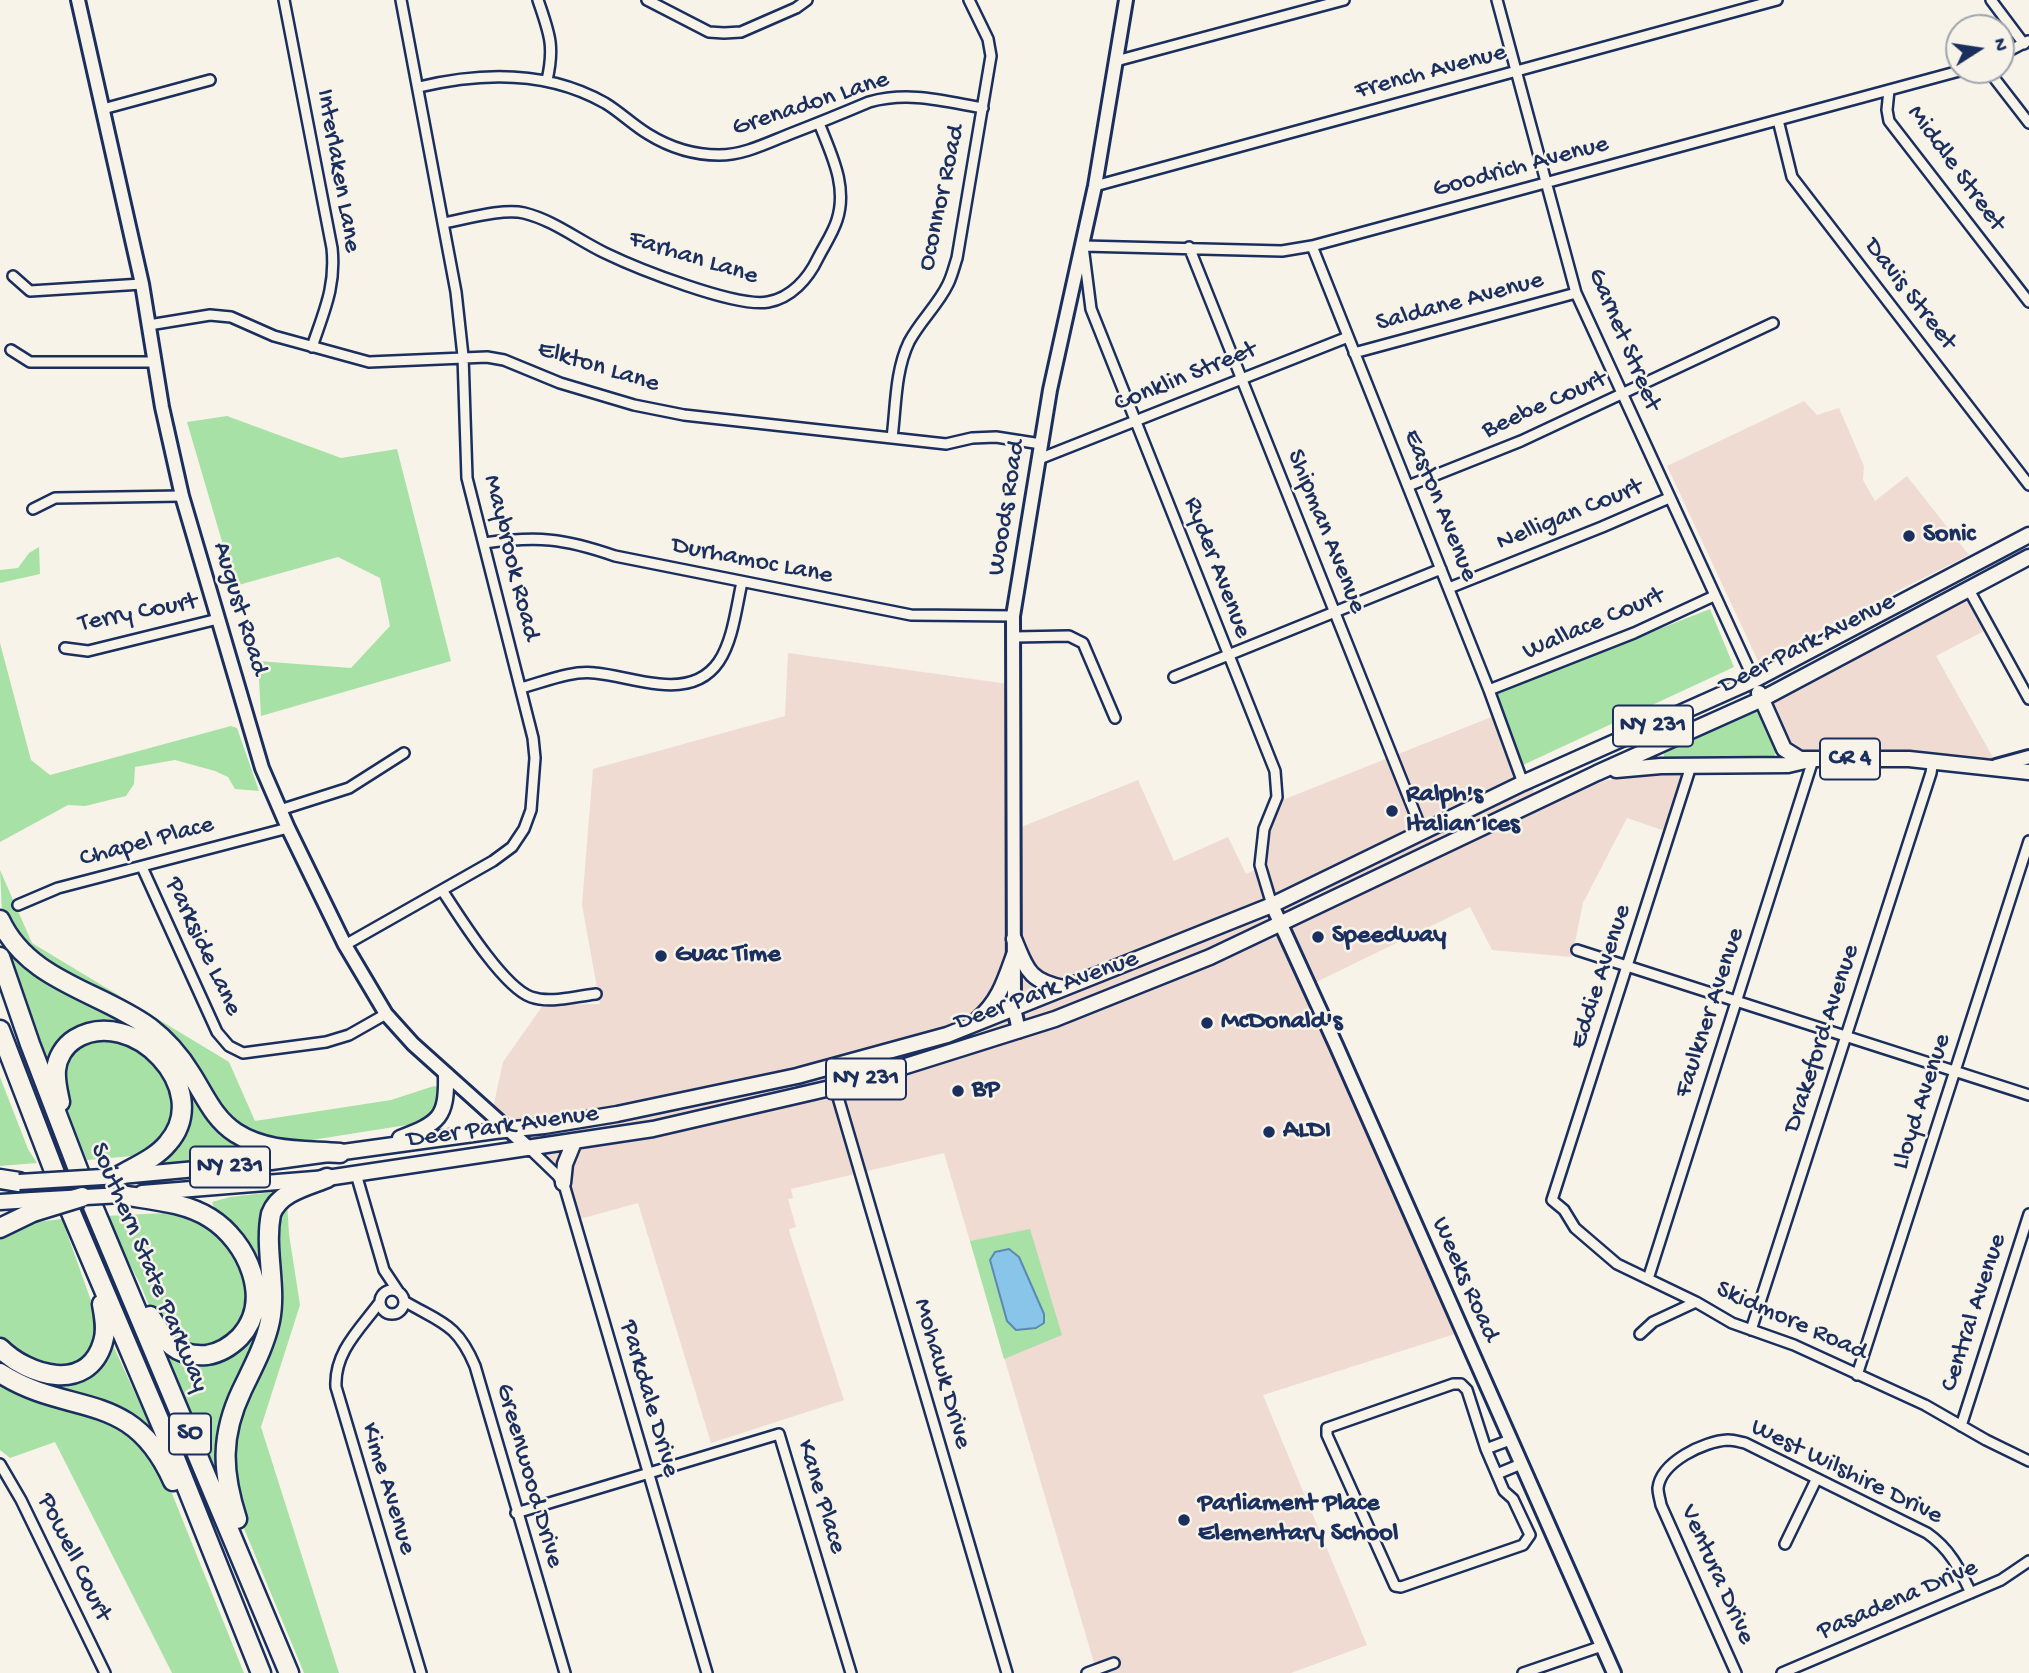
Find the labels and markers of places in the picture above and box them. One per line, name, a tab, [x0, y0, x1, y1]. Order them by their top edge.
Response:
place label: Sonic	[1923, 520, 1975, 552]
marker: Sonic	[1901, 528, 1917, 544]
place label: Ralph's Italian Ices	[1406, 780, 1520, 842]
marker: Ralph's Italian Ices	[1384, 803, 1400, 819]
place label: Speedway	[1332, 921, 1446, 953]
marker: Speedway	[1310, 929, 1326, 945]
place label: Guac Time	[675, 940, 781, 972]
marker: Guac Time	[653, 948, 669, 964]
place label: McDonald's	[1221, 1007, 1342, 1039]
marker: McDonald's	[1199, 1015, 1215, 1031]
place label: BP	[972, 1075, 1000, 1107]
marker: BP	[950, 1083, 966, 1099]
place label: ALDI	[1283, 1116, 1331, 1148]
marker: ALDI	[1261, 1124, 1277, 1140]
place label: Parliament Place Elementary School	[1198, 1489, 1398, 1550]
marker: Parliament Place Elementary School	[1176, 1512, 1192, 1528]

